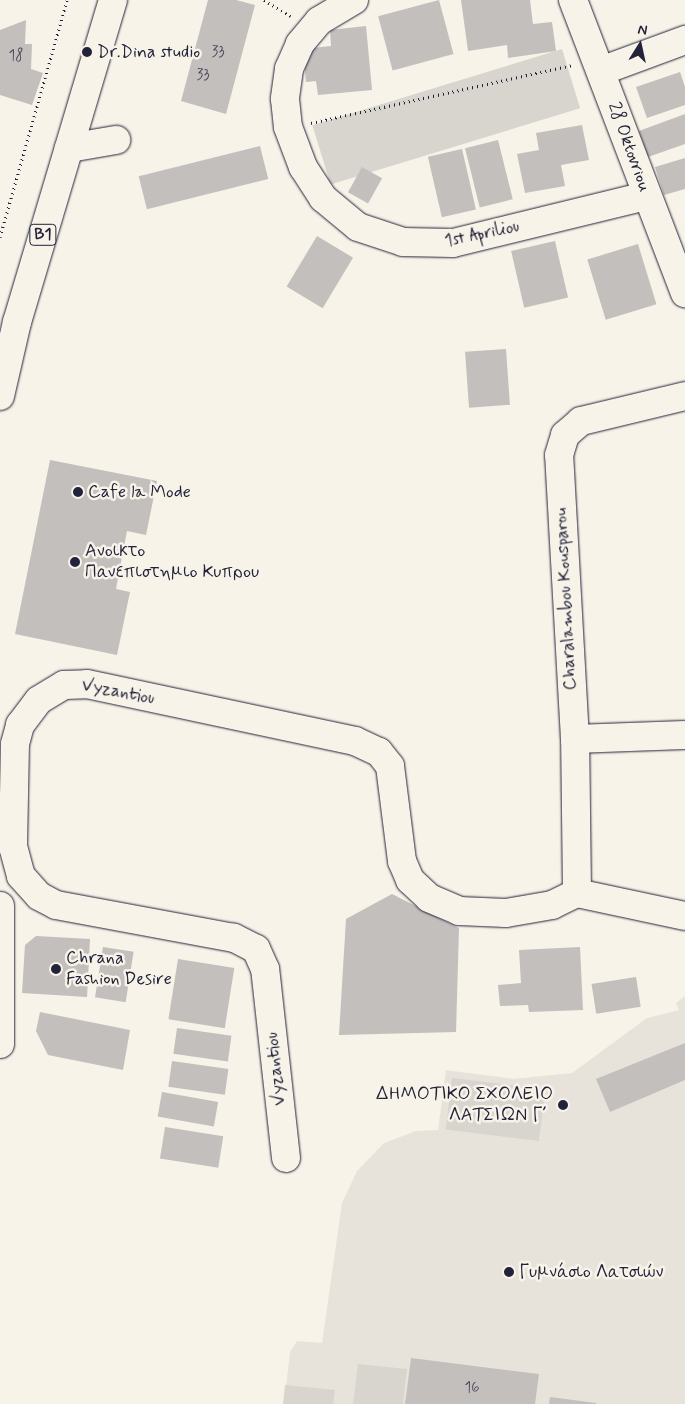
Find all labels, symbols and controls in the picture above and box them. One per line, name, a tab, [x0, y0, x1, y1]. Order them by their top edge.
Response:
north arrow	[615, 20, 665, 70]
text: N	[636, 21, 649, 40]
place label: Dr.Dina studio	[97, 41, 200, 63]
house number: 33	[211, 44, 225, 62]
marker: Dr.Dina studio	[81, 46, 93, 58]
house number: 18	[9, 48, 23, 66]
house number: 33	[196, 67, 210, 85]
street label: 28 Oktovriou	[603, 99, 655, 195]
street label: 1st Apriliou	[443, 216, 521, 252]
road number: B1	[29, 222, 57, 248]
place label: Cafe la Mode	[88, 481, 190, 503]
marker: Cafe la Mode	[72, 486, 84, 498]
street label: Charalambou Kousparou	[550, 507, 582, 691]
place label: Ανοικτο Πανεπιστημιο Κυπρου	[85, 541, 259, 584]
marker: Ανοικτο Πανεπιστημιο Κυπρου	[69, 556, 81, 568]
street label: Vyzantiou	[80, 674, 156, 710]
place label: Chrana Fashion Desire	[66, 948, 173, 991]
marker: Chrana Fashion Desire	[50, 963, 62, 975]
street label: Vyzantiou	[261, 1031, 291, 1107]
place label: ΔΗΜΟΤΙΚΟ ΣΧΟΛΕΙΟ ΛΑΤΣΙΩΝ Γ΄	[376, 1084, 553, 1126]
marker: ΔΗΜΟΤΙΚΟ ΣΧΟΛΕΙΟ ΛΑΤΣΙΩΝ Γ΄	[557, 1099, 569, 1111]
place label: Γυμνάσιο Λατσιών	[519, 1261, 663, 1283]
marker: Γυμνάσιο Λατσιών	[503, 1266, 515, 1278]
house number: 16	[465, 1380, 479, 1398]

